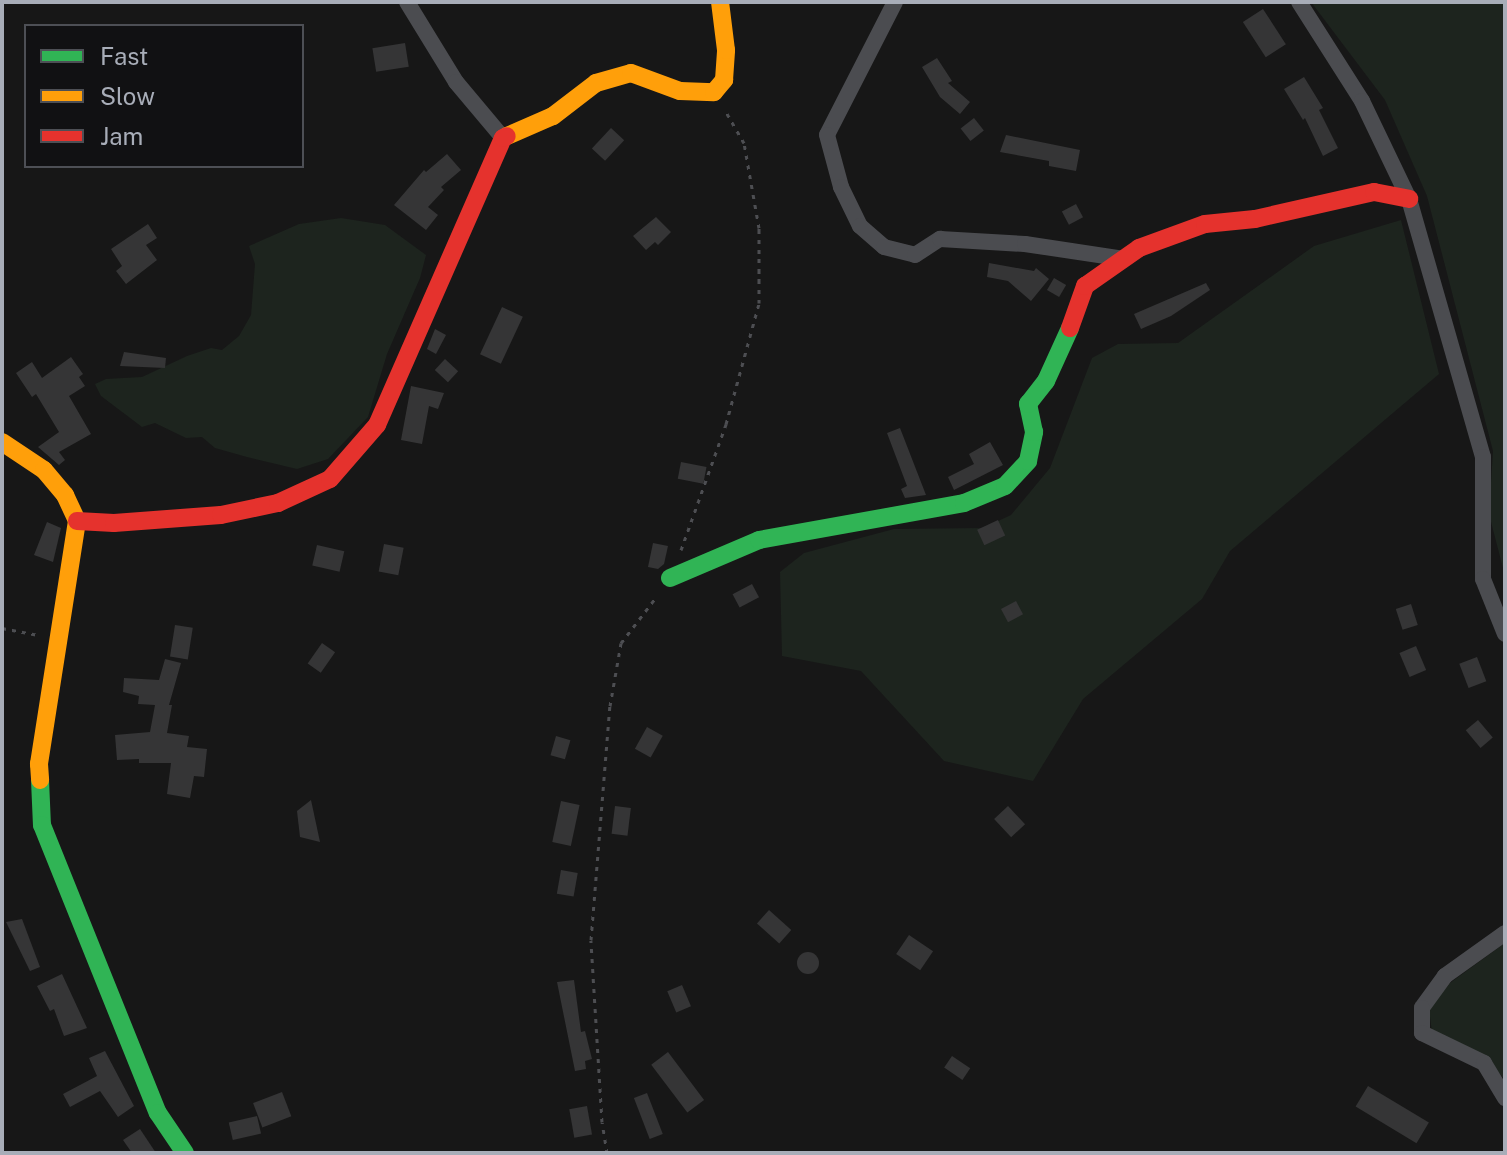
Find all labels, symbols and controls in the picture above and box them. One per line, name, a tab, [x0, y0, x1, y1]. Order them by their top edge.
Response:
legend	[24, 24, 304, 168]
text: Fast	[100, 42, 148, 70]
text: Slow	[100, 82, 155, 110]
text: Jam	[100, 122, 143, 150]

